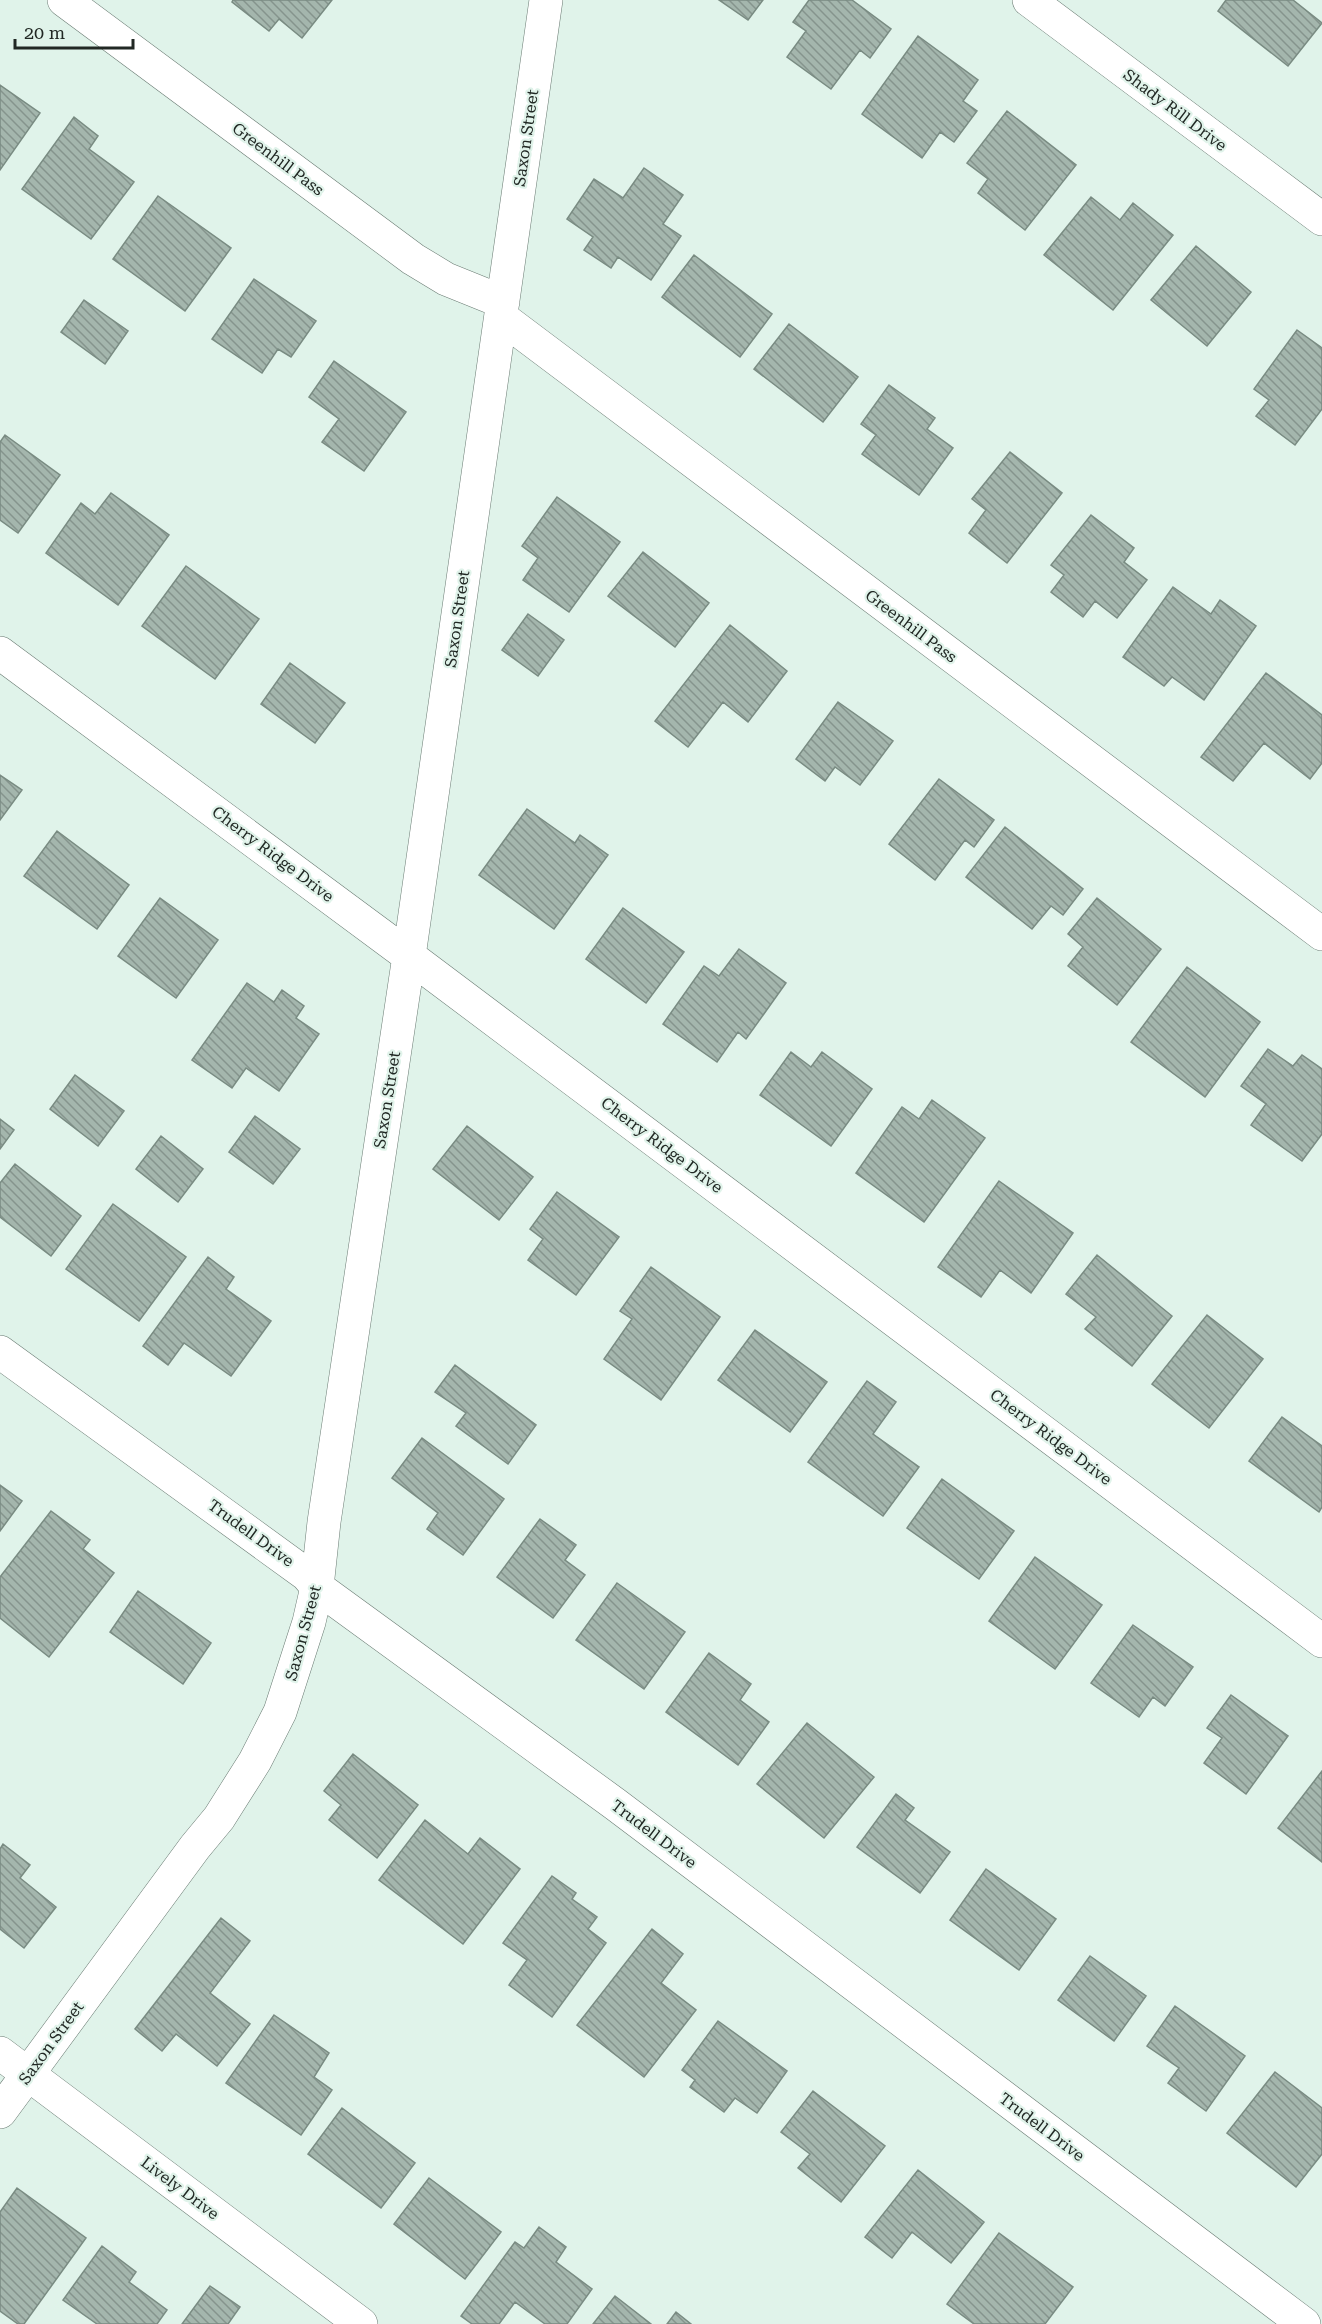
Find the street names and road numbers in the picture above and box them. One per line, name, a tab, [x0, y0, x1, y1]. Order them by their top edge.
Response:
street label: Shady Rill Drive	[1120, 65, 1231, 155]
street label: Saxon Street	[510, 88, 542, 188]
street label: Greenhill Pass	[228, 118, 328, 200]
street label: Saxon Street	[441, 569, 473, 669]
street label: Greenhill Pass	[861, 585, 961, 667]
street label: Cherry Ridge Drive	[208, 802, 338, 906]
street label: Saxon Street	[370, 1050, 404, 1150]
street label: Cherry Ridge Drive	[597, 1093, 727, 1197]
street label: Cherry Ridge Drive	[986, 1385, 1116, 1489]
street label: Trudell Drive	[204, 1495, 298, 1571]
street label: Saxon Street	[281, 1583, 325, 1683]
street label: Trudell Drive	[608, 1796, 700, 1872]
street label: Saxon Street	[15, 1998, 88, 2088]
street label: Trudell Drive	[996, 2089, 1088, 2165]
street label: Lively Drive	[137, 2152, 223, 2224]

